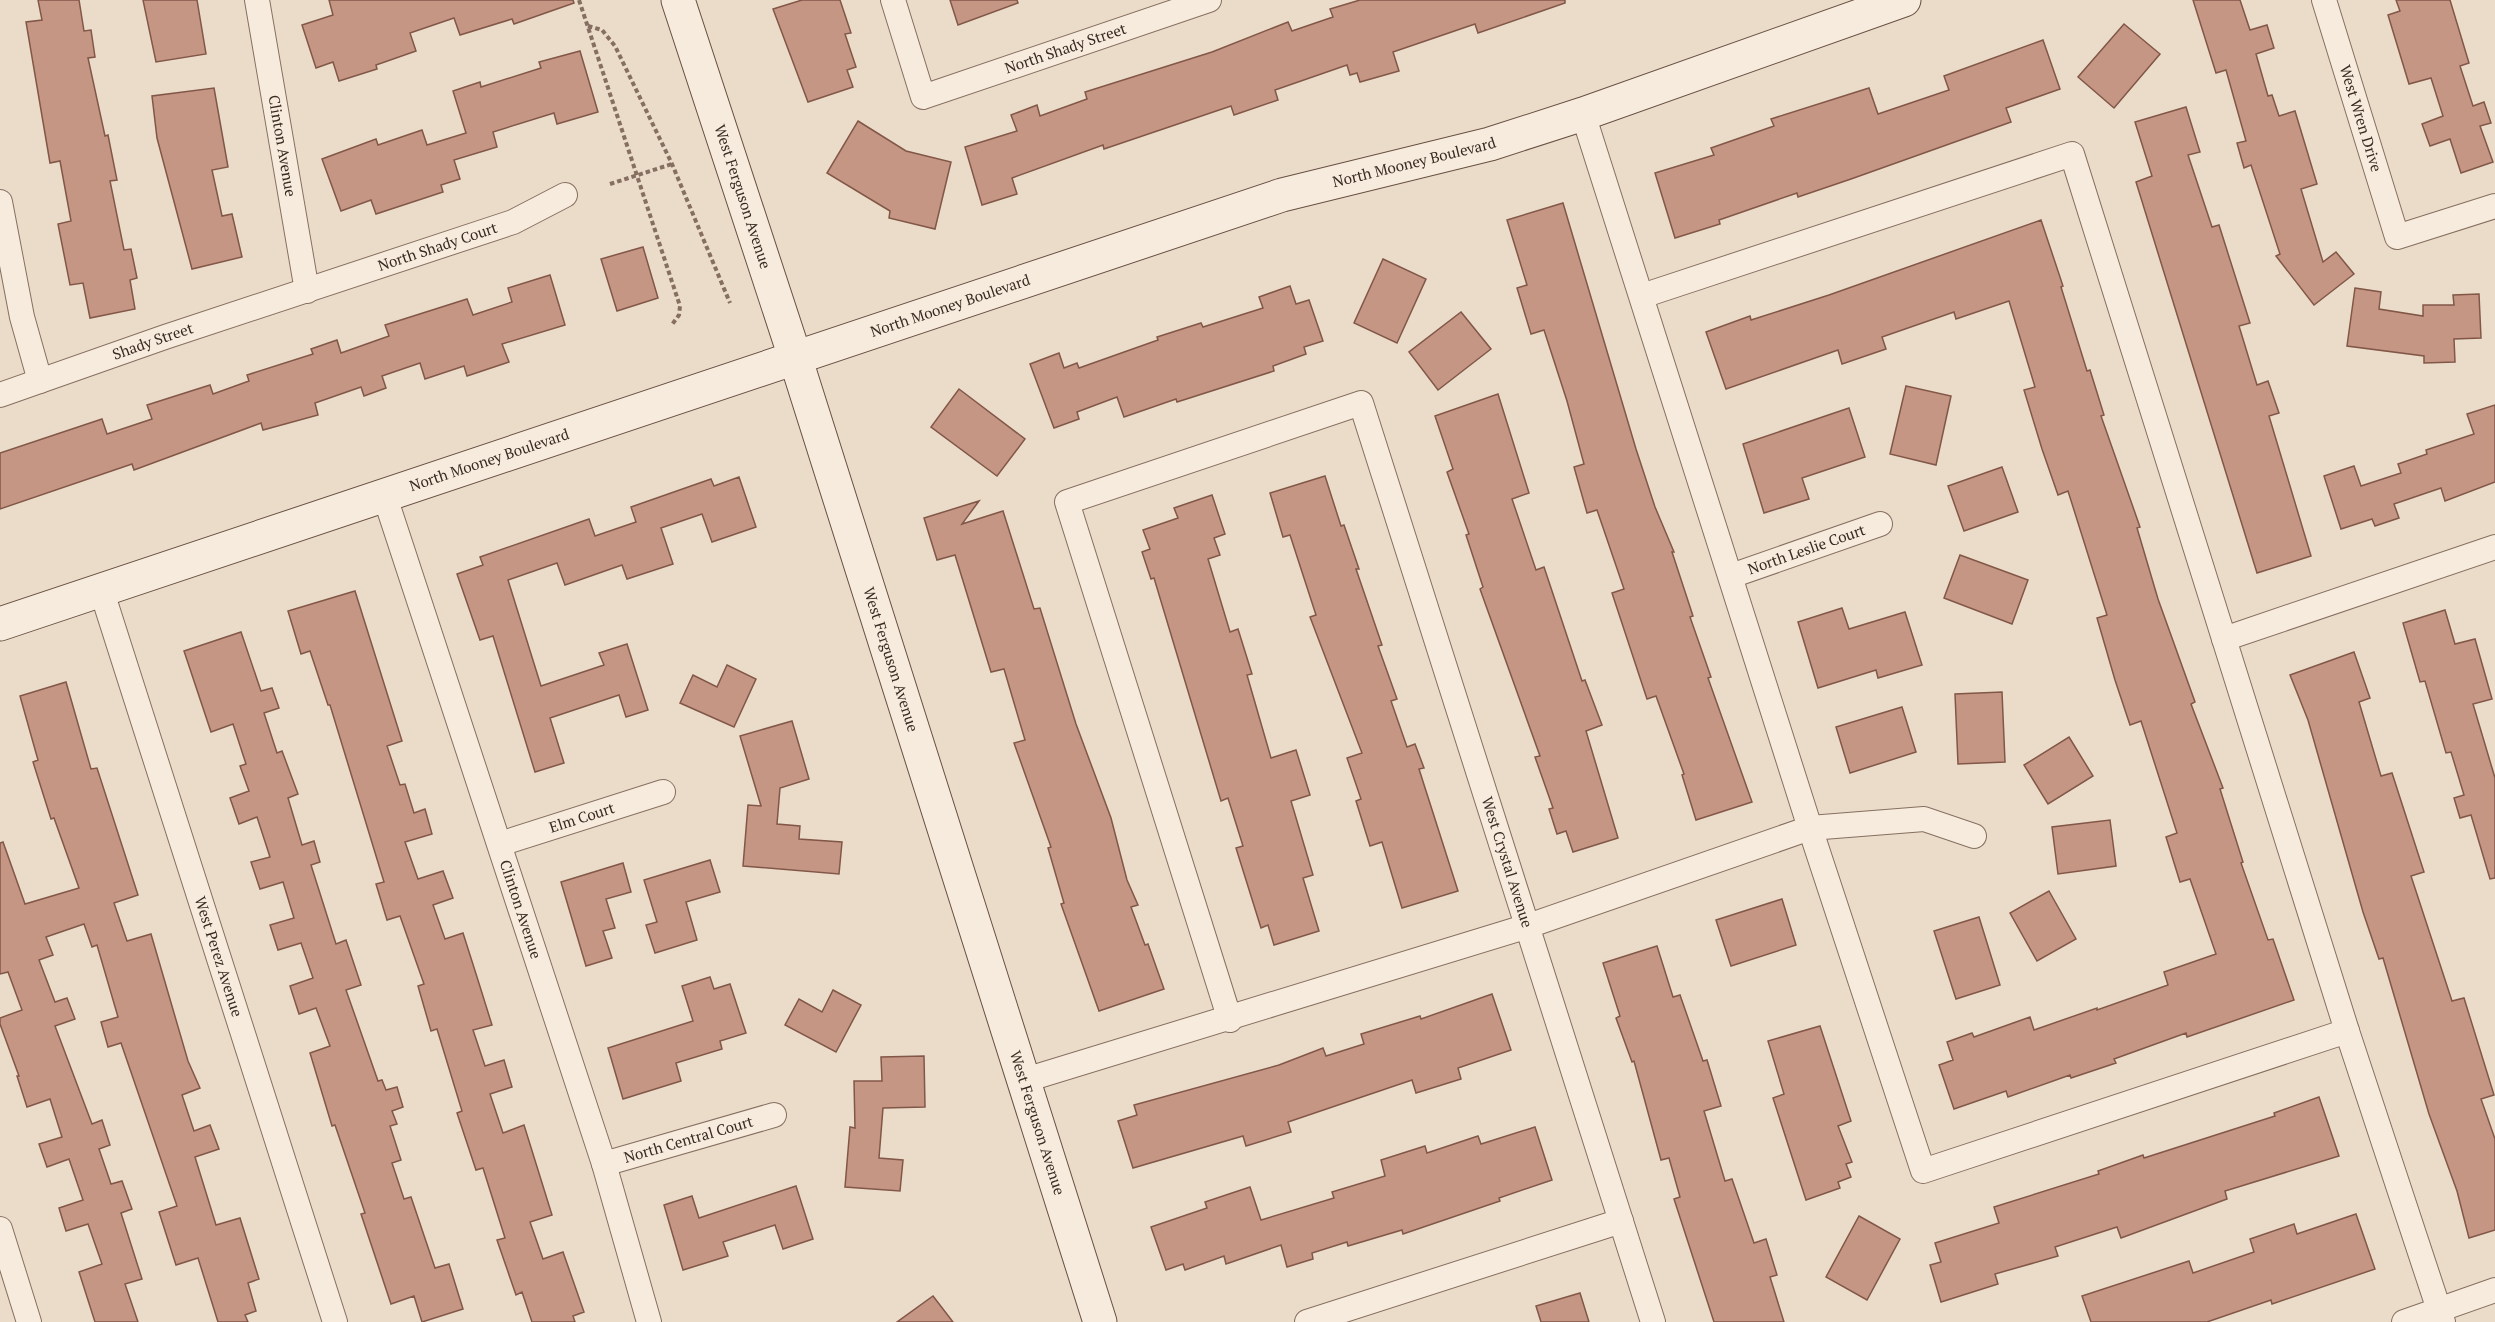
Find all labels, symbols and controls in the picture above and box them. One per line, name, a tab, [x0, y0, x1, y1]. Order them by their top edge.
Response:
street label: North Shady Street	[1002, 18, 1129, 78]
street label: West Wren Drive	[2336, 62, 2387, 174]
street label: Clinton Avenue	[264, 93, 302, 198]
street label: West Ferguson Avenue	[710, 122, 776, 271]
street label: North Mooney Boulevard	[1330, 132, 1498, 191]
street label: North Shady Court	[375, 217, 500, 275]
street label: North Mooney Boulevard	[867, 269, 1032, 341]
street label: Shady Street	[110, 317, 196, 364]
street label: North Mooney Boulevard	[406, 423, 572, 495]
street label: North Leslie Court	[1745, 519, 1868, 578]
street label: West Ferguson Avenue	[859, 584, 924, 734]
street label: West Crystal Avenue	[1478, 794, 1538, 930]
street label: Elm Court	[546, 797, 617, 837]
street label: Clinton Avenue	[496, 857, 547, 961]
street label: West Perez Avenue	[191, 894, 248, 1019]
street label: West Ferguson Avenue	[1006, 1048, 1070, 1197]
street label: North Central Court	[621, 1110, 756, 1167]

